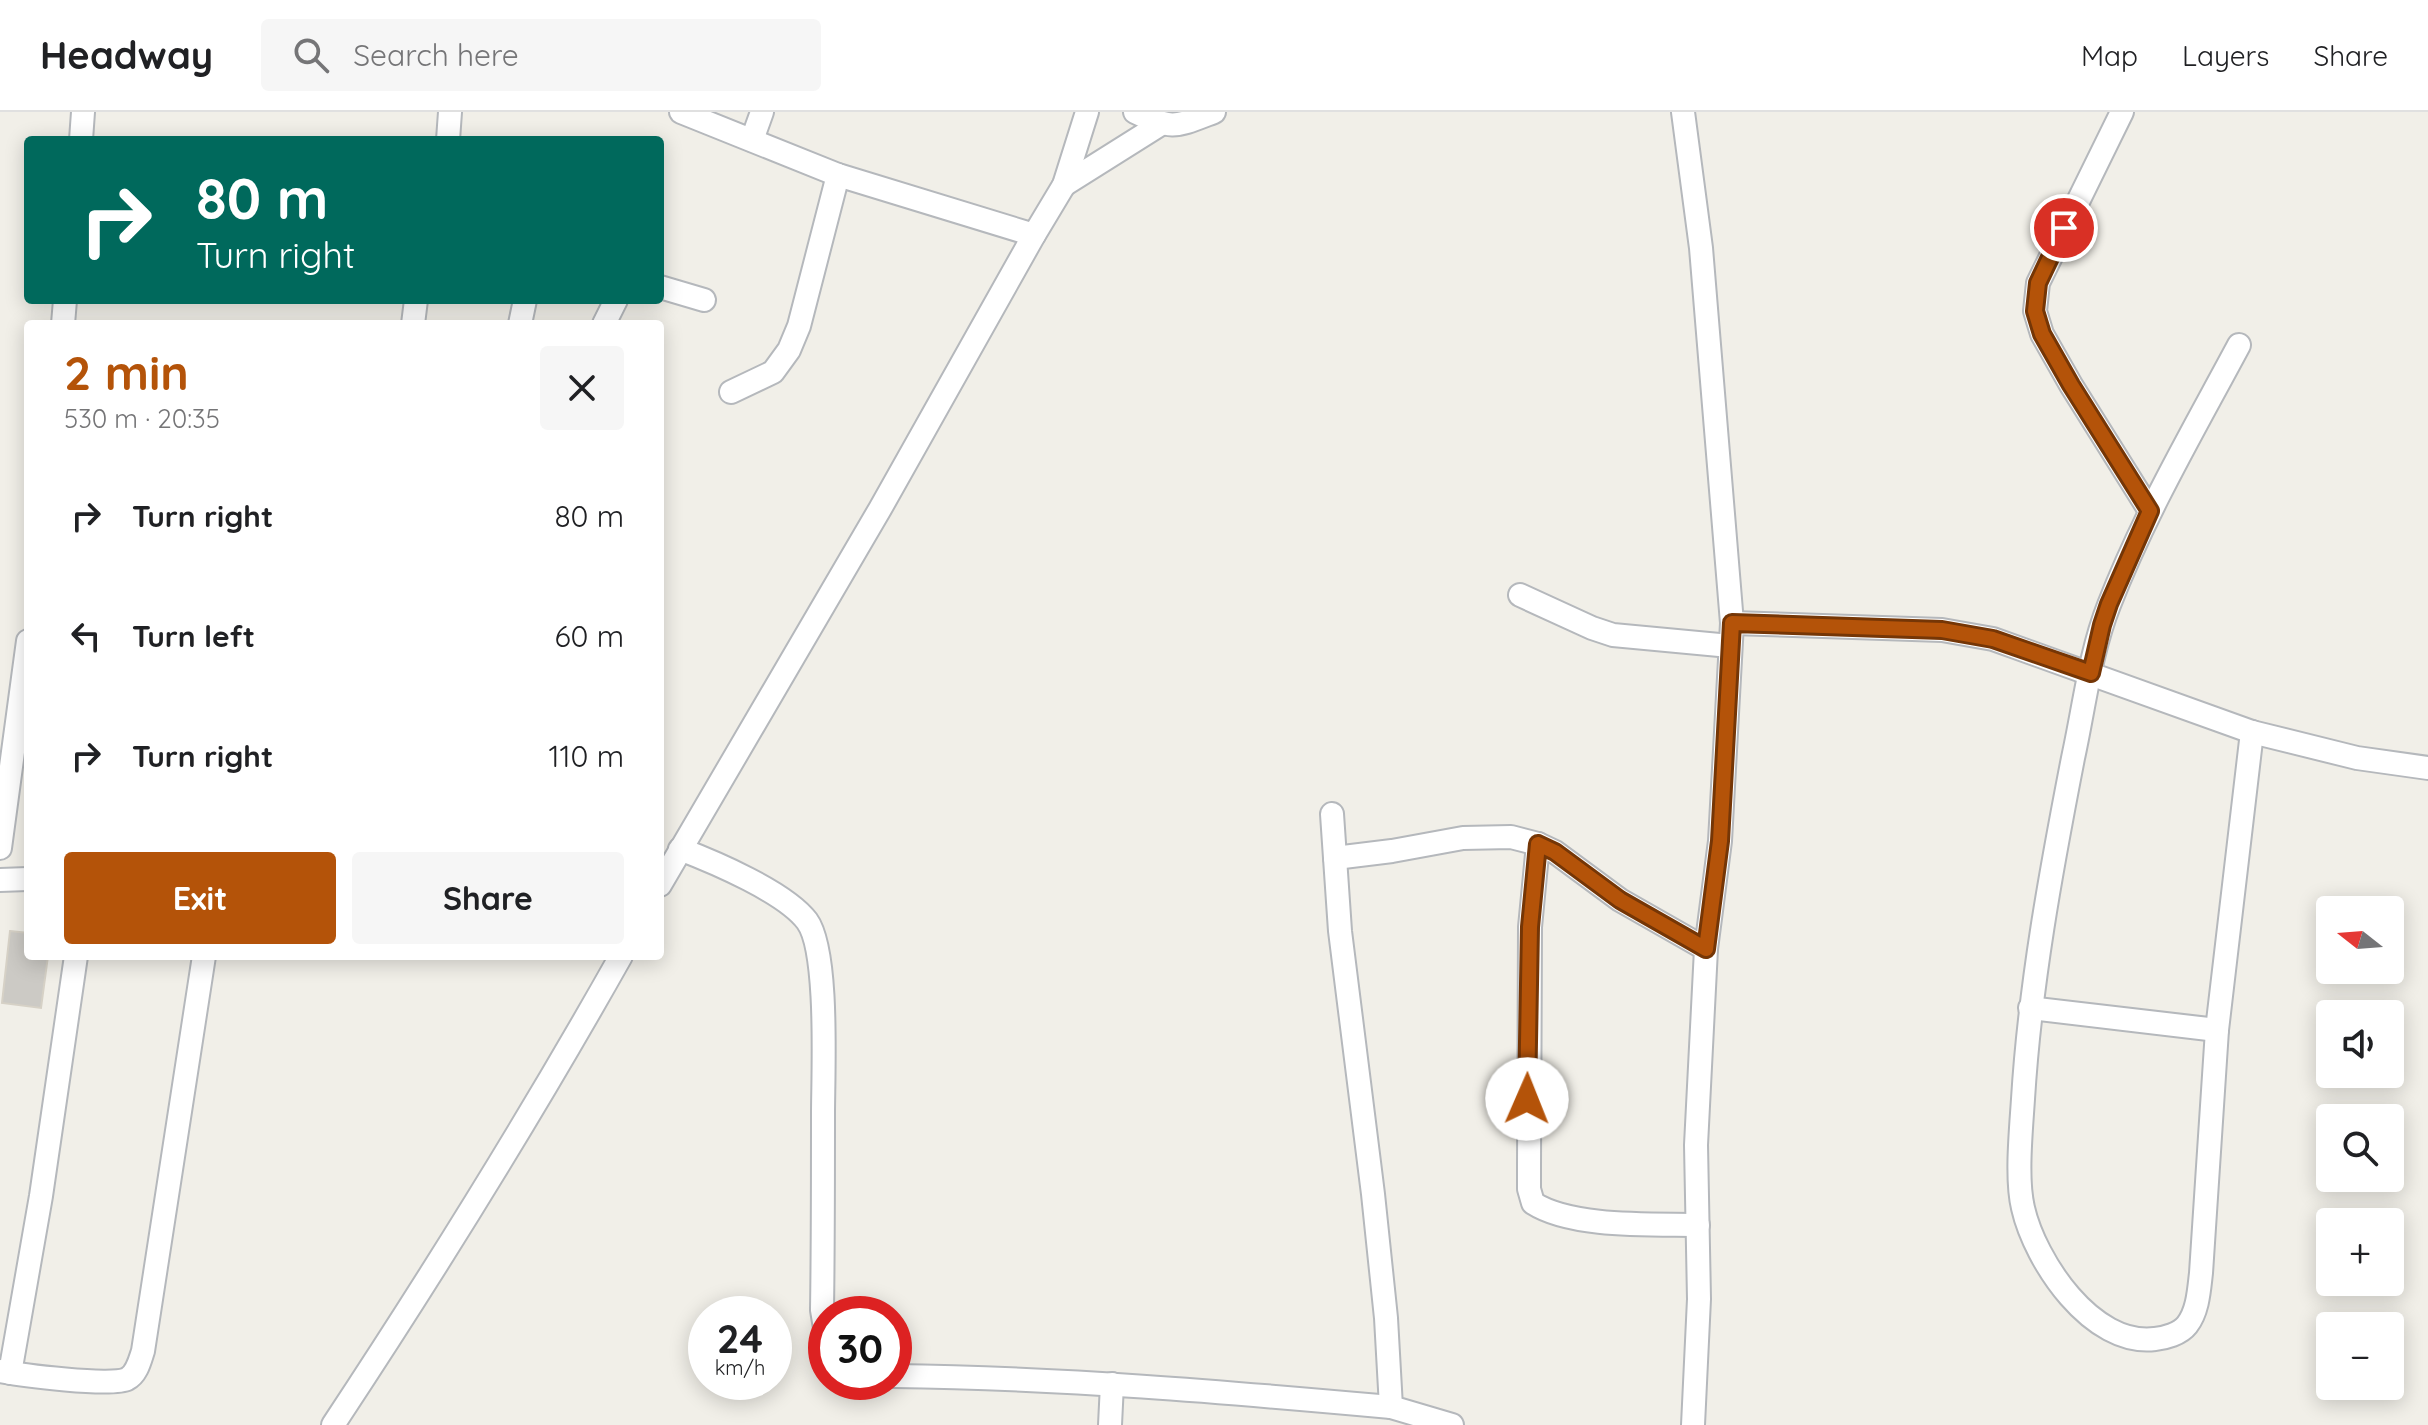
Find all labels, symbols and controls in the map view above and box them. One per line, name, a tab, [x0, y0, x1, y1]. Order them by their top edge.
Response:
search box	[261, 19, 821, 91]
text: Headway	[40, 31, 213, 79]
icon: search	[289, 33, 333, 77]
text: Search here	[353, 36, 519, 74]
text: Map	[2081, 38, 2138, 73]
text: Layers	[2182, 38, 2269, 73]
text: Share	[2313, 38, 2388, 73]
text: 80 m	[196, 163, 328, 233]
icon: right	[64, 168, 168, 272]
pin	[2030, 194, 2098, 262]
icon: arrive	[2042, 206, 2086, 250]
text: Turn right	[196, 232, 355, 277]
text: 2 min	[64, 342, 189, 402]
button: close	[540, 346, 624, 430]
text: 530 m · 20:35	[64, 402, 220, 435]
icon: right	[64, 494, 108, 538]
text: Turn right	[132, 497, 273, 535]
text: 80 m	[554, 497, 624, 535]
icon: left	[64, 614, 108, 658]
text: Turn left	[132, 617, 255, 655]
text: 60 m	[554, 617, 624, 655]
icon: right	[64, 734, 108, 778]
text: Turn right	[132, 737, 273, 775]
text: 110 m	[548, 737, 624, 775]
button: Exit	[64, 852, 336, 944]
button: Share	[352, 852, 624, 944]
north arrow	[2316, 896, 2404, 984]
map controls	[2316, 896, 2404, 1400]
button: sound	[2316, 1000, 2404, 1088]
position arrow	[1485, 1057, 1569, 1141]
button: search	[2316, 1104, 2404, 1192]
button: +	[2316, 1208, 2404, 1296]
speed limit sign: 30	[808, 1296, 912, 1400]
button: −	[2316, 1312, 2404, 1400]
text: 24	[717, 1313, 763, 1363]
text: km/h	[715, 1355, 765, 1380]

